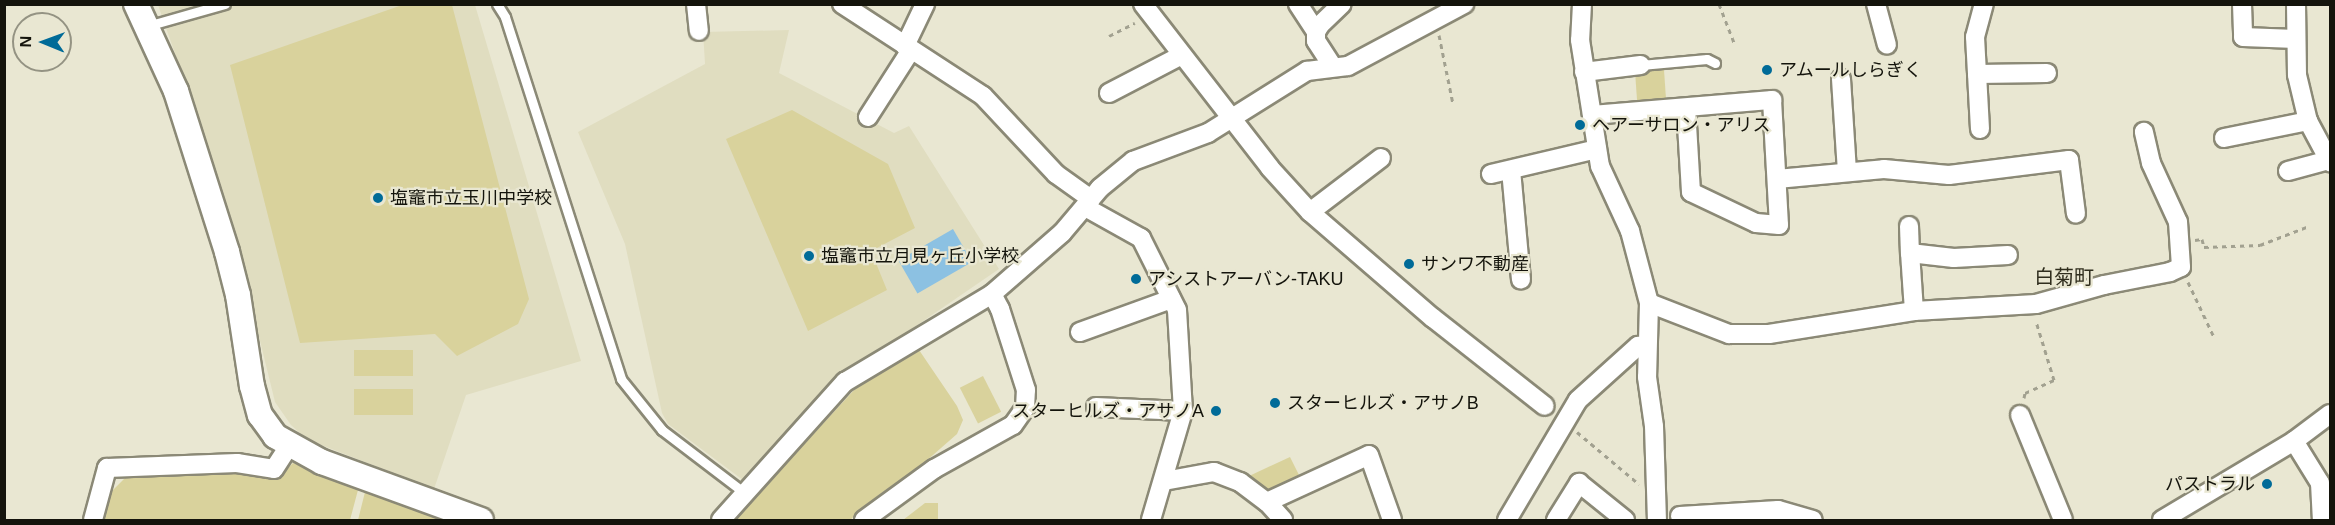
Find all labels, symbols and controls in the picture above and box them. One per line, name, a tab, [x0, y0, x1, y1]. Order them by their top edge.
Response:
north arrow	[12, 12, 72, 72]
text: N	[17, 36, 34, 48]
place label: アムールしらぎく	[1779, 59, 1923, 81]
marker: アムールしらぎく	[1760, 63, 1774, 77]
place label: ヘアーサロン・アリス	[1592, 114, 1771, 136]
marker: ヘアーサロン・アリス	[1573, 118, 1587, 132]
place label: 塩竈市立玉川中学校	[390, 187, 552, 209]
marker: 塩竈市立玉川中学校	[371, 191, 385, 205]
place label: 塩竈市立月見ヶ丘小学校	[821, 245, 1019, 267]
marker: 塩竈市立月見ヶ丘小学校	[802, 249, 816, 263]
place label: サンワ不動産	[1421, 253, 1529, 275]
marker: サンワ不動産	[1402, 257, 1416, 271]
district label: 白菊町	[2034, 265, 2094, 289]
place label: アシストアーバン-TAKU	[1148, 268, 1344, 290]
marker: アシストアーバン-TAKU	[1129, 272, 1143, 286]
place label: スターヒルズ・アサノB	[1287, 392, 1479, 414]
marker: スターヒルズ・アサノB	[1268, 396, 1282, 410]
place label: スターヒルズ・アサノA	[1012, 400, 1204, 422]
marker: スターヒルズ・アサノA	[1209, 404, 1223, 418]
place label: パストラル	[2165, 473, 2255, 495]
marker: パストラル	[2260, 477, 2274, 491]

